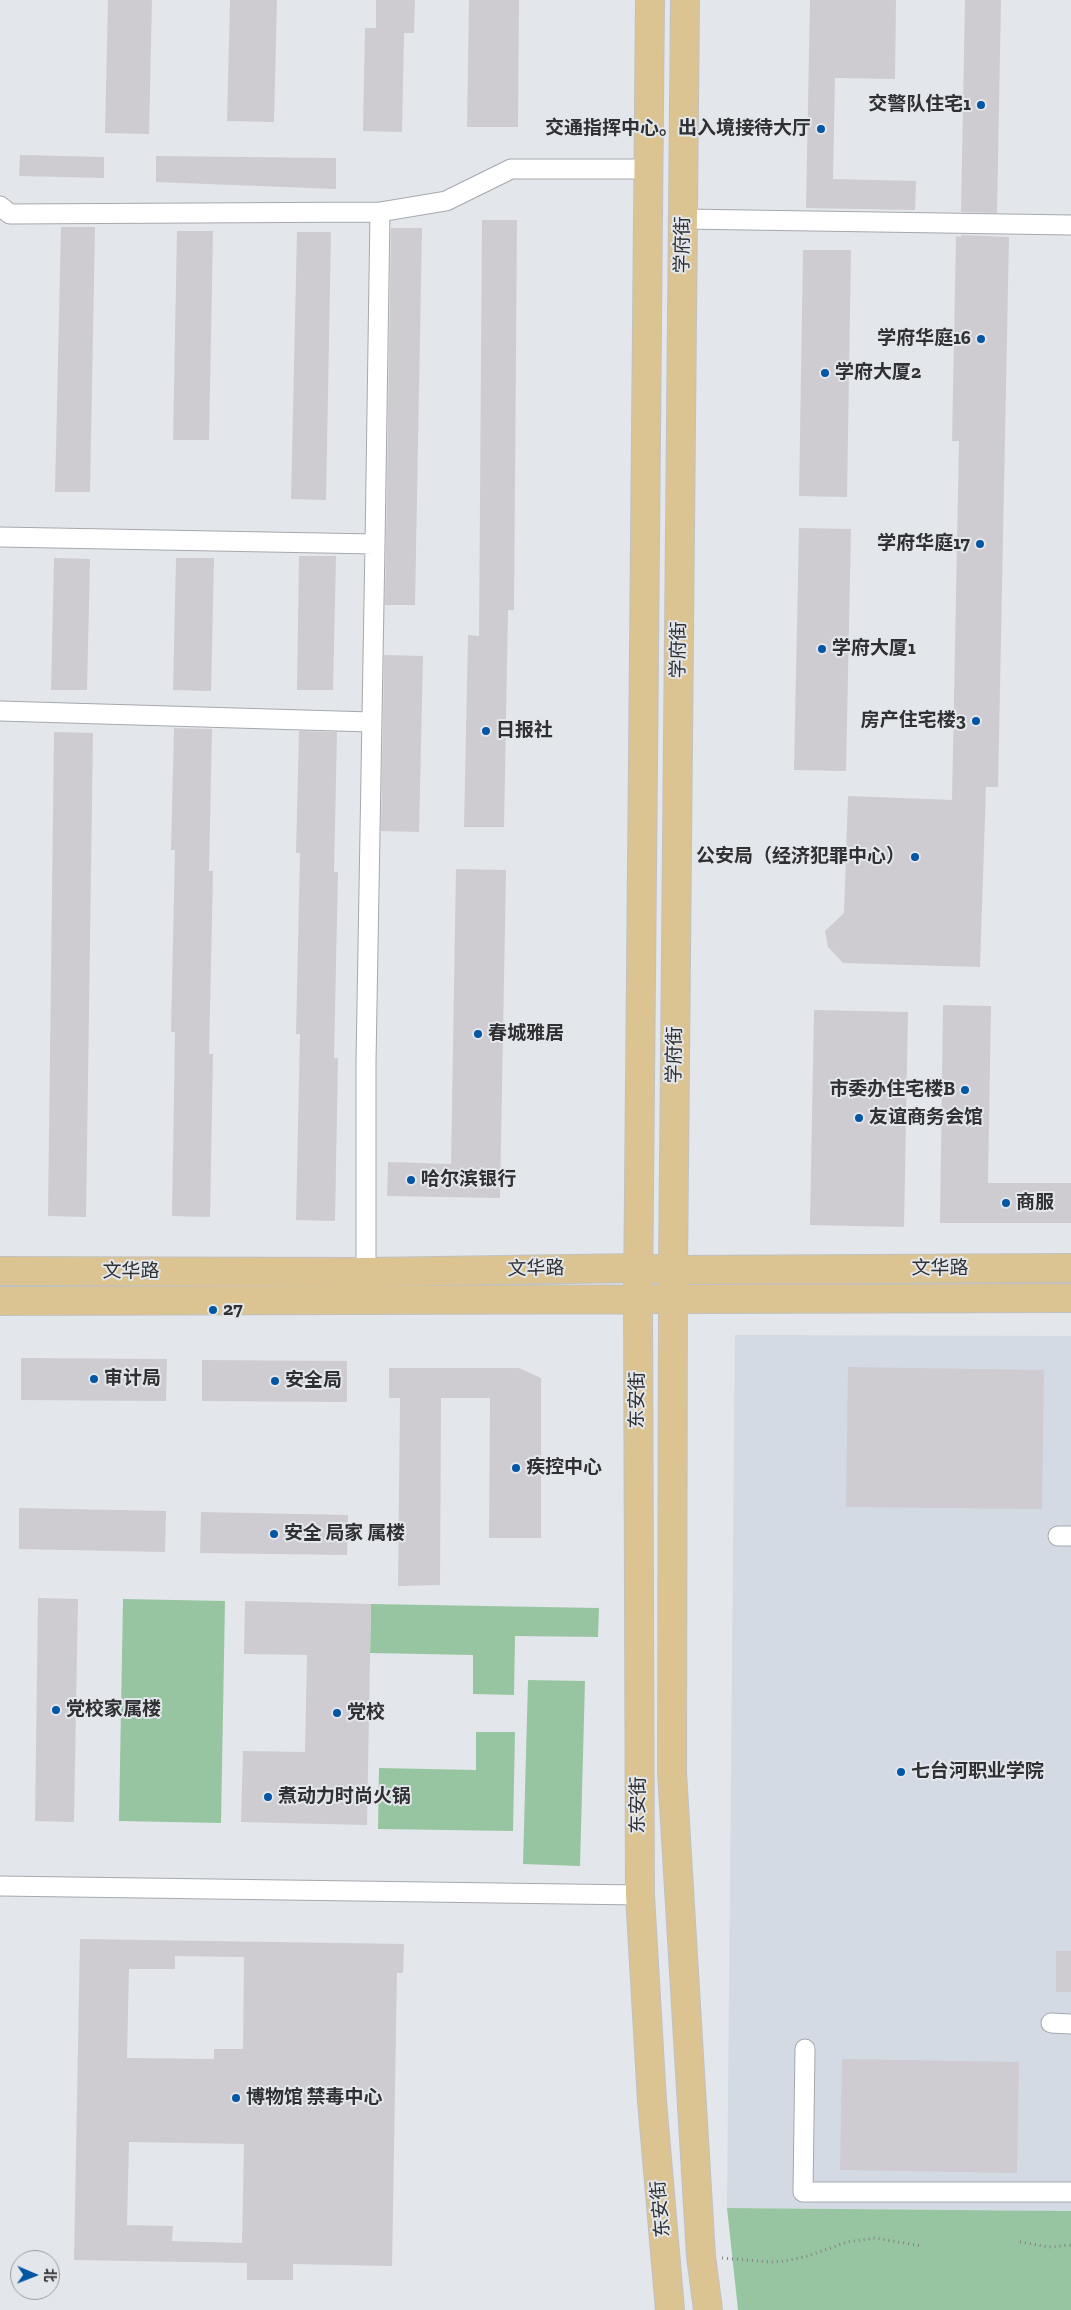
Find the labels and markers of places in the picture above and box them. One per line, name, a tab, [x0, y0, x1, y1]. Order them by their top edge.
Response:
place label: 交警队住宅1	[868, 94, 971, 116]
marker: 交警队住宅1	[975, 99, 987, 111]
place label: 交通指挥中心。出入境接待大厅	[545, 118, 811, 140]
marker: 交通指挥中心。出入境接待大厅	[815, 123, 827, 135]
place label: 学府华庭16	[877, 328, 971, 350]
marker: 学府华庭16	[975, 333, 987, 345]
place label: 学府大厦2	[835, 362, 921, 384]
marker: 学府大厦2	[819, 367, 831, 379]
place label: 学府华庭17	[877, 533, 970, 555]
marker: 学府华庭17	[974, 538, 986, 550]
place label: 学府大厦1	[832, 638, 916, 660]
marker: 学府大厦1	[816, 643, 828, 655]
place label: 房产住宅楼3	[861, 710, 966, 732]
marker: 房产住宅楼3	[970, 715, 982, 727]
place label: 日报社	[496, 720, 553, 742]
marker: 日报社	[480, 725, 492, 737]
place label: 公安局（经济犯罪中心）	[696, 846, 905, 868]
marker: 公安局（经济犯罪中心）	[909, 851, 921, 863]
place label: 春城雅居	[488, 1023, 564, 1045]
marker: 春城雅居	[472, 1028, 484, 1040]
place label: 市委办住宅楼B	[829, 1079, 955, 1101]
marker: 市委办住宅楼B	[959, 1084, 971, 1096]
place label: 友谊商务会馆	[869, 1107, 983, 1129]
marker: 友谊商务会馆	[853, 1112, 865, 1124]
place label: 哈尔滨银行	[421, 1169, 516, 1191]
marker: 哈尔滨银行	[405, 1174, 417, 1186]
place label: 商服	[1016, 1192, 1054, 1214]
marker: 商服	[1000, 1197, 1012, 1209]
place label: 27	[223, 1299, 243, 1321]
marker: 27	[207, 1304, 219, 1316]
place label: 审计局	[104, 1368, 161, 1390]
place label: 安全局	[285, 1370, 342, 1392]
marker: 审计局	[88, 1373, 100, 1385]
marker: 安全局	[269, 1375, 281, 1387]
place label: 疾控中心	[526, 1457, 602, 1479]
marker: 疾控中心	[510, 1462, 522, 1474]
place label: 安全 局家 属楼	[284, 1523, 405, 1545]
marker: 安全 局家 属楼	[268, 1528, 280, 1540]
place label: 党校家属楼	[66, 1699, 161, 1721]
place label: 党校	[347, 1702, 385, 1724]
marker: 党校家属楼	[50, 1704, 62, 1716]
marker: 党校	[331, 1707, 343, 1719]
place label: 七台河职业学院	[911, 1761, 1044, 1783]
marker: 七台河职业学院	[895, 1766, 907, 1778]
place label: 煮动力时尚火锅	[278, 1786, 411, 1808]
marker: 煮动力时尚火锅	[262, 1791, 274, 1803]
place label: 博物馆 禁毒中心	[246, 2087, 383, 2109]
marker: 博物馆 禁毒中心	[230, 2092, 242, 2104]

